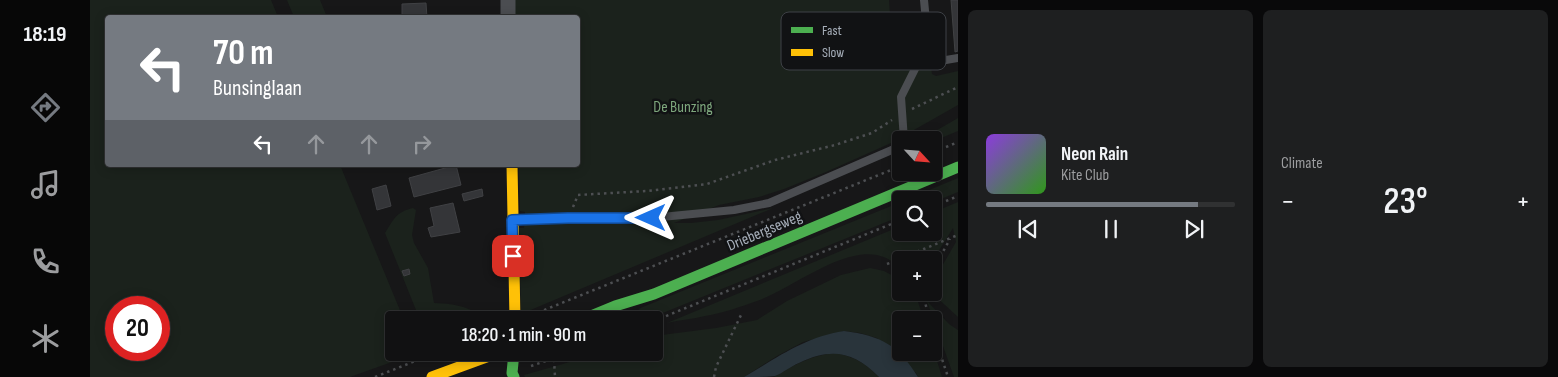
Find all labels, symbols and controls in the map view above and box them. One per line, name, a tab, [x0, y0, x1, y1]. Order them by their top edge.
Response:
legend	[781, 12, 946, 70]
text: 18:19	[24, 21, 66, 48]
text: Fast	[822, 22, 842, 39]
text: 70 m	[213, 32, 273, 75]
icon: left	[130, 35, 195, 100]
text: Slow	[822, 44, 844, 61]
text: Bunsinglaan	[213, 75, 302, 102]
icon: directions	[28, 90, 63, 125]
park label: De Bunzing	[653, 98, 713, 117]
icon: left	[249, 130, 277, 158]
icon: ahead	[302, 130, 330, 158]
icon: ahead	[355, 130, 383, 158]
icon: right	[408, 130, 436, 158]
north arrow	[892, 131, 942, 181]
map controls	[892, 131, 942, 361]
text: Neon Rain	[1061, 143, 1128, 166]
text: Climate	[1281, 154, 1323, 173]
text: Kite Club	[1061, 166, 1109, 185]
icon: music	[28, 167, 63, 202]
text: 23°	[1383, 179, 1428, 224]
text: −	[1281, 185, 1295, 218]
text: +	[1516, 185, 1530, 218]
position arrow	[624, 191, 676, 243]
button: search	[892, 191, 942, 241]
street label: Driebergseweg	[724, 207, 805, 256]
icon: previous	[1014, 215, 1042, 243]
icon: pause	[1097, 215, 1125, 243]
icon: next	[1180, 215, 1208, 243]
pin	[492, 235, 534, 277]
icon: arrive	[499, 242, 527, 270]
icon: phone	[28, 244, 63, 279]
button: +	[892, 251, 942, 301]
speed limit sign: 20	[105, 296, 170, 361]
button: −	[892, 311, 942, 361]
icon: climate	[28, 321, 63, 356]
text: 18:20 · 1 min · 90 m	[462, 324, 586, 347]

